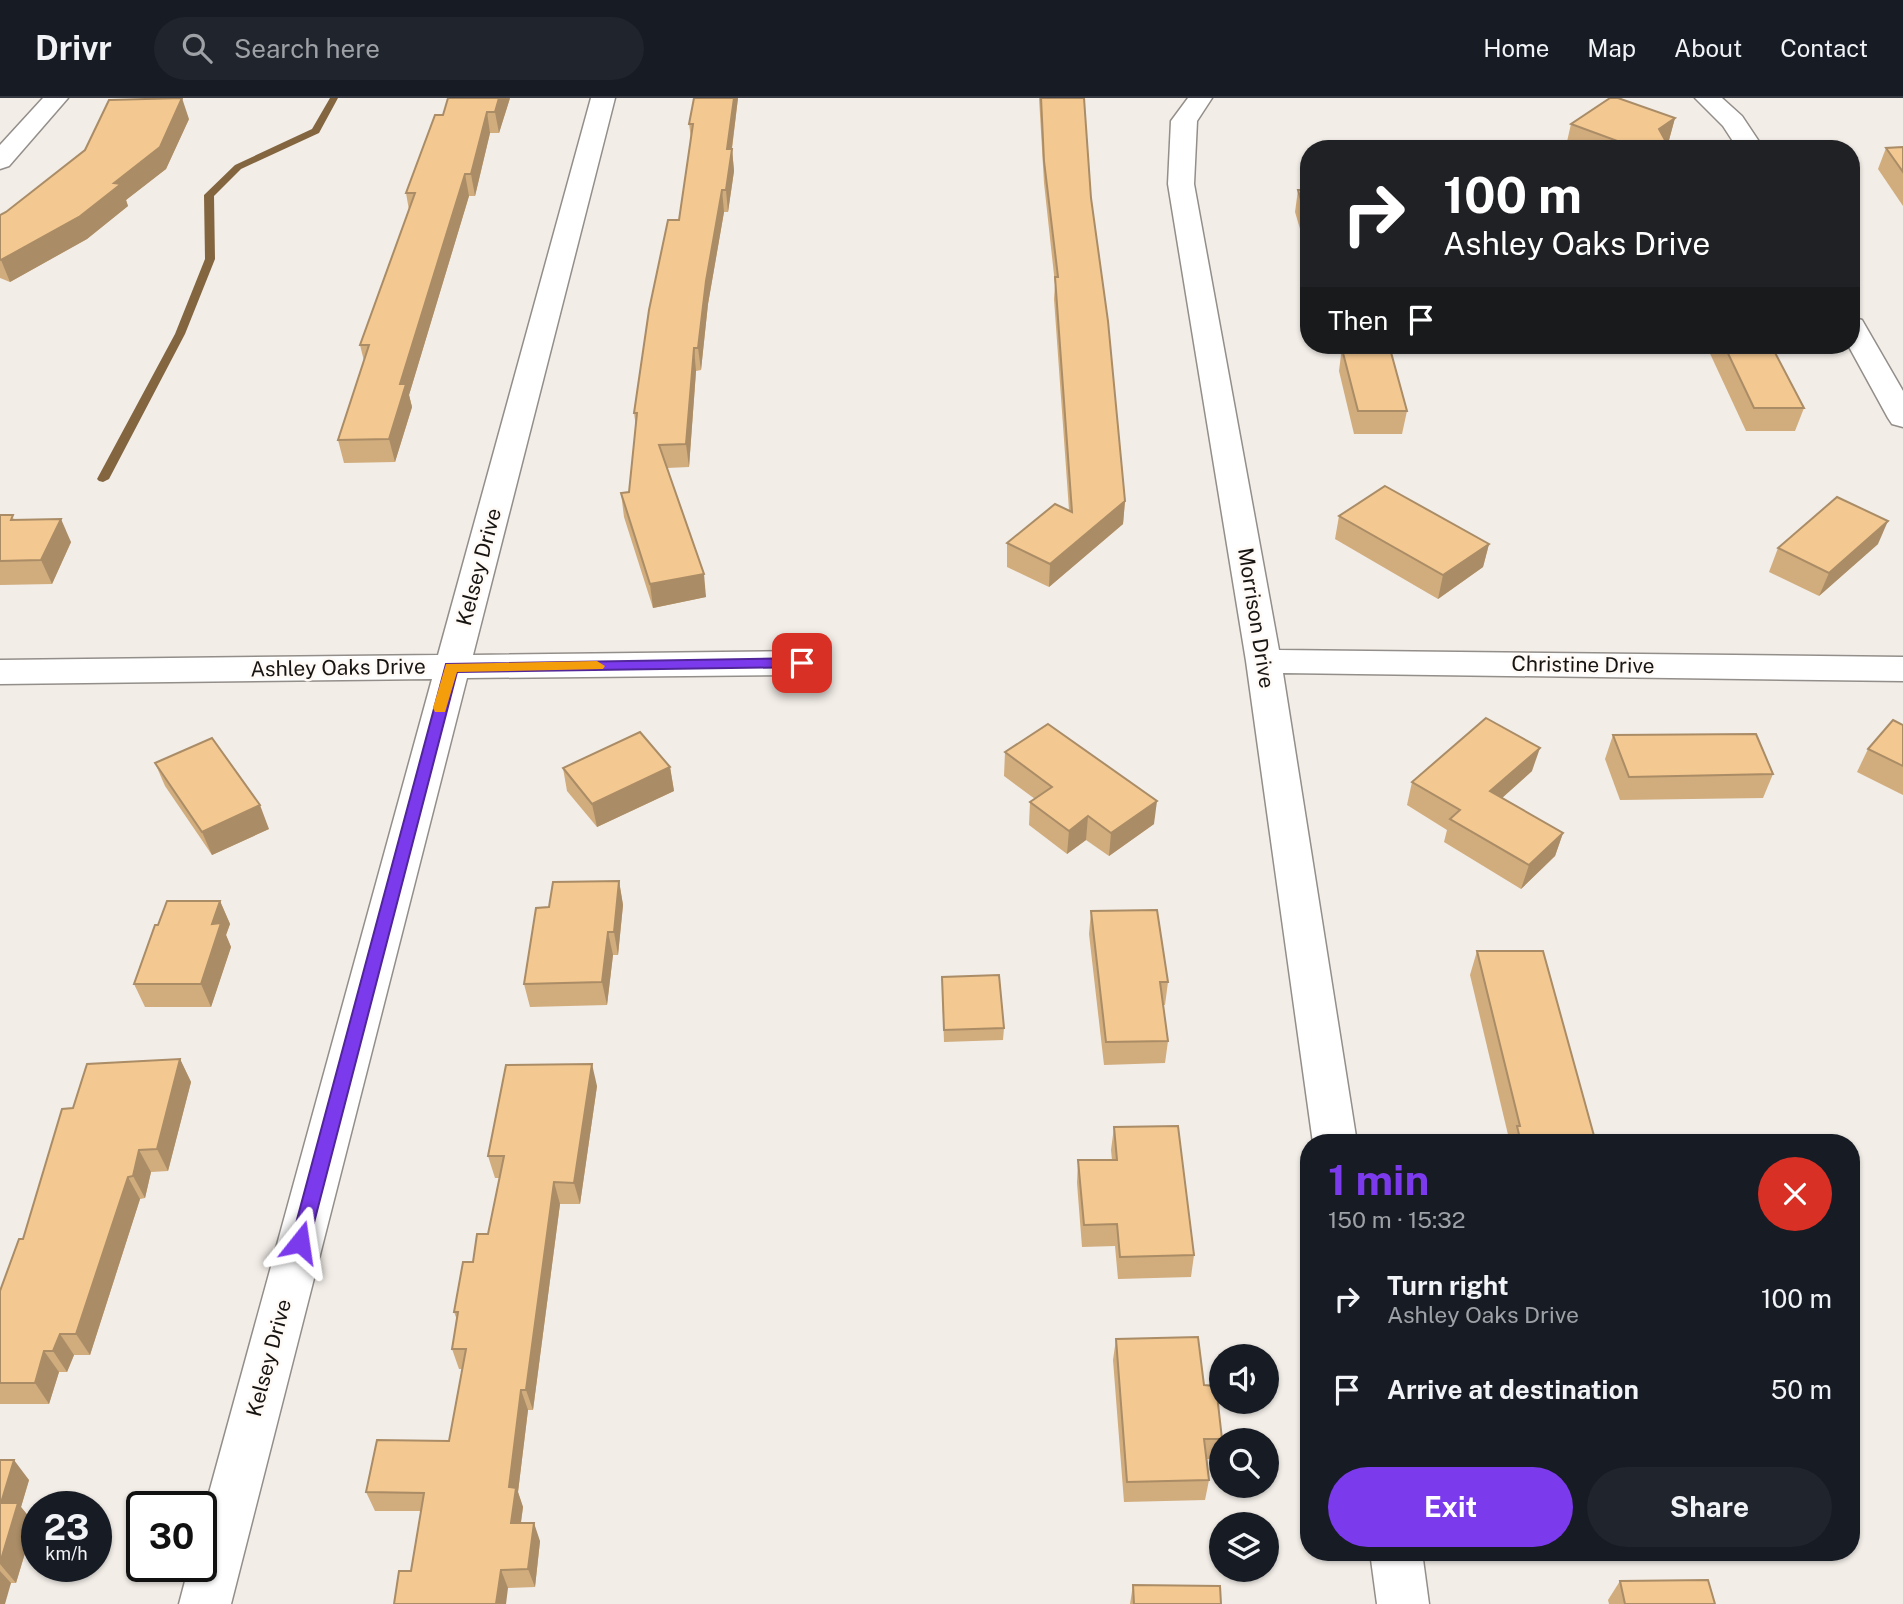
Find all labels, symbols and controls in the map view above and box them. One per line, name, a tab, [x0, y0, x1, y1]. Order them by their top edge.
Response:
search box	[154, 17, 644, 80]
text: Drivr	[35, 29, 112, 67]
icon: search	[178, 29, 216, 67]
text: Search here	[234, 33, 380, 64]
text: Home	[1483, 34, 1549, 62]
text: Map	[1587, 34, 1636, 62]
text: About	[1674, 34, 1742, 62]
text: Contact	[1780, 34, 1868, 62]
text: 100 m	[1443, 166, 1582, 224]
icon: right	[1328, 168, 1419, 259]
text: Ashley Oaks Drive	[1443, 225, 1710, 262]
icon: arrive	[1402, 301, 1440, 339]
text: Then	[1328, 305, 1388, 336]
street label: Kelsey Drive	[451, 505, 506, 628]
street label: Morrison Drive	[1233, 546, 1280, 690]
pin	[772, 633, 832, 693]
icon: arrive	[783, 644, 821, 682]
street label: Christine Drive	[1511, 651, 1655, 678]
street label: Ashley Oaks Drive	[250, 653, 426, 682]
text: 1 min	[1328, 1155, 1429, 1204]
button: close	[1758, 1157, 1832, 1231]
position arrow	[263, 1205, 337, 1279]
text: 150 m · 15:32	[1328, 1206, 1465, 1233]
text: Turn right	[1387, 1270, 1509, 1301]
icon: right	[1328, 1280, 1366, 1318]
text: 100 m	[1761, 1283, 1832, 1314]
street label: Kelsey Drive	[241, 1296, 296, 1419]
text: Ashley Oaks Drive	[1387, 1301, 1579, 1328]
map controls	[1209, 1344, 1279, 1582]
button: sound	[1209, 1344, 1279, 1414]
icon: arrive	[1328, 1371, 1366, 1409]
text: Arrive at destination	[1387, 1374, 1639, 1405]
text: 50 m	[1771, 1374, 1832, 1405]
button: search	[1209, 1428, 1279, 1498]
button: Exit	[1328, 1467, 1573, 1547]
button: Share	[1587, 1467, 1832, 1547]
speed limit sign: 30	[126, 1491, 217, 1582]
text: 23	[44, 1507, 89, 1548]
button: layers	[1209, 1512, 1279, 1582]
text: km/h	[45, 1543, 88, 1564]

